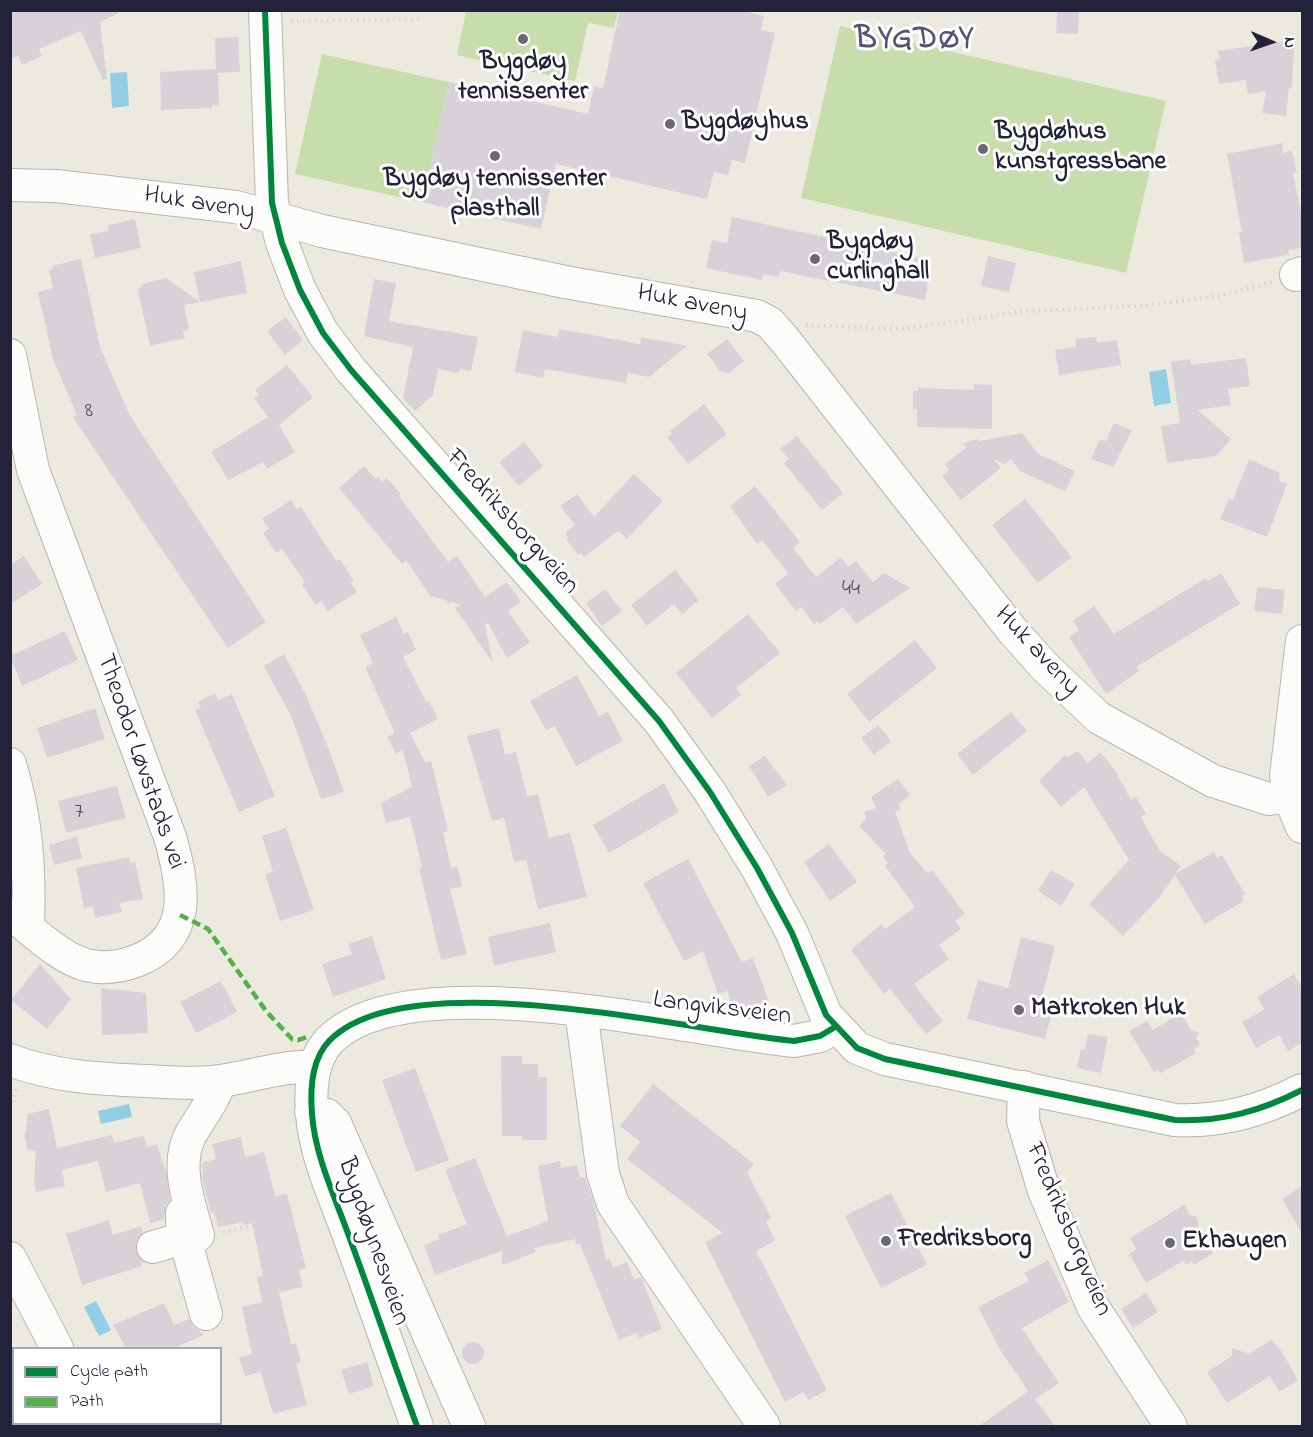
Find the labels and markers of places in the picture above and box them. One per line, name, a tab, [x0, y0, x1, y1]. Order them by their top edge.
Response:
marker: Bygdøy tennissenter	[516, 32, 530, 46]
place label: Bygdøy tennissenter	[458, 48, 588, 110]
place label: Bygdøyhus	[682, 108, 809, 140]
marker: Bygdøyhus	[663, 117, 677, 131]
place label: Bygdøhus kunstgressbane	[995, 118, 1166, 180]
marker: Bygdøhus kunstgressbane	[976, 142, 990, 156]
marker: Bygdøy tennissenter plasthall	[488, 149, 502, 163]
place label: Bygdøy tennissenter plasthall	[384, 165, 606, 226]
place label: Bygdøy curlinghall	[827, 228, 929, 290]
marker: Bygdøy curlinghall	[808, 252, 822, 266]
place label: Matkroken Huk	[1031, 994, 1185, 1026]
marker: Matkroken Huk	[1012, 1003, 1026, 1017]
place label: Fredriksborg	[898, 1225, 1031, 1257]
place label: Ekhaugen	[1182, 1227, 1286, 1259]
marker: Fredriksborg	[879, 1234, 893, 1248]
marker: Ekhaugen	[1163, 1236, 1177, 1250]

